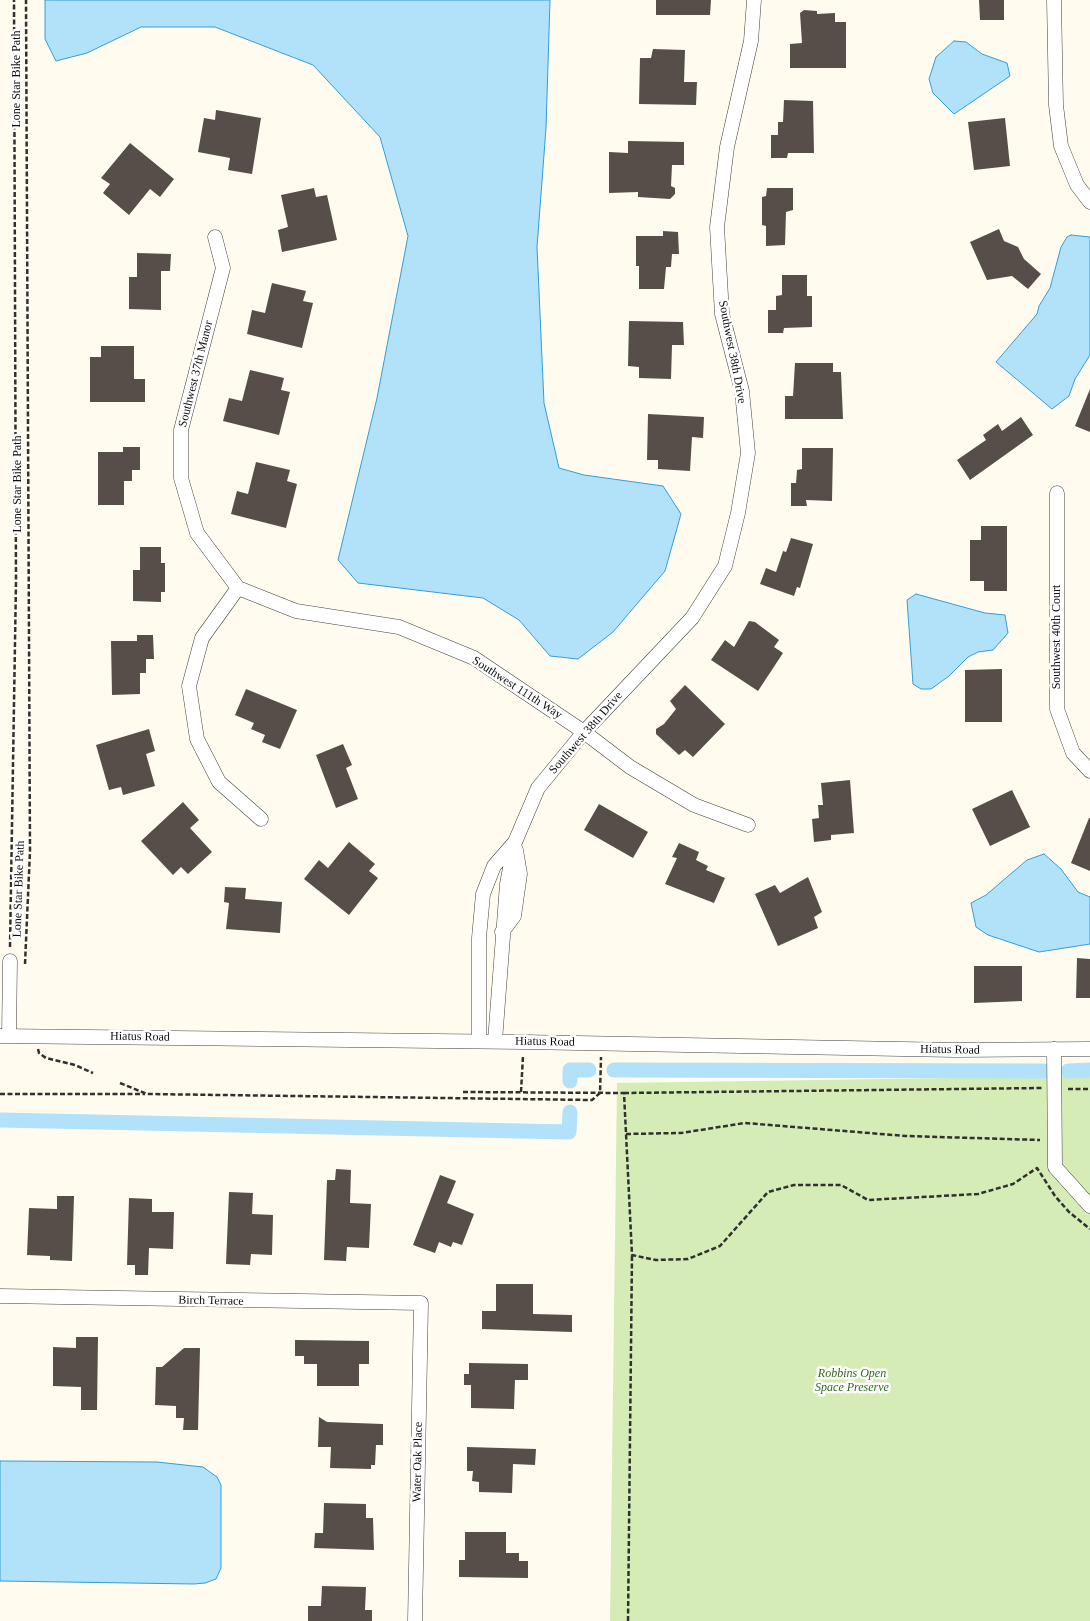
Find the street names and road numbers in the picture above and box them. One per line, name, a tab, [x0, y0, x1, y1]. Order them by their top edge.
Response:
street label: Lone Star Bike Path	[10, 31, 24, 127]
street label: Southwest 38th Drive	[715, 299, 749, 405]
street label: Southwest 37th Manor	[176, 319, 216, 429]
street label: Lone Star Bike Path	[11, 436, 25, 532]
street label: Southwest 40th Court	[1050, 585, 1064, 689]
street label: Southwest 111th Way	[469, 654, 565, 722]
street label: Southwest 38th Drive	[546, 689, 626, 777]
street label: Lone Star Bike Path	[10, 840, 28, 938]
street label: Hiatus Road	[110, 1029, 170, 1045]
street label: Hiatus Road	[515, 1034, 575, 1050]
street label: Hiatus Road	[920, 1042, 980, 1058]
street label: Birch Terrace	[178, 1293, 244, 1309]
street label: Water Oak Place	[410, 1422, 426, 1502]

